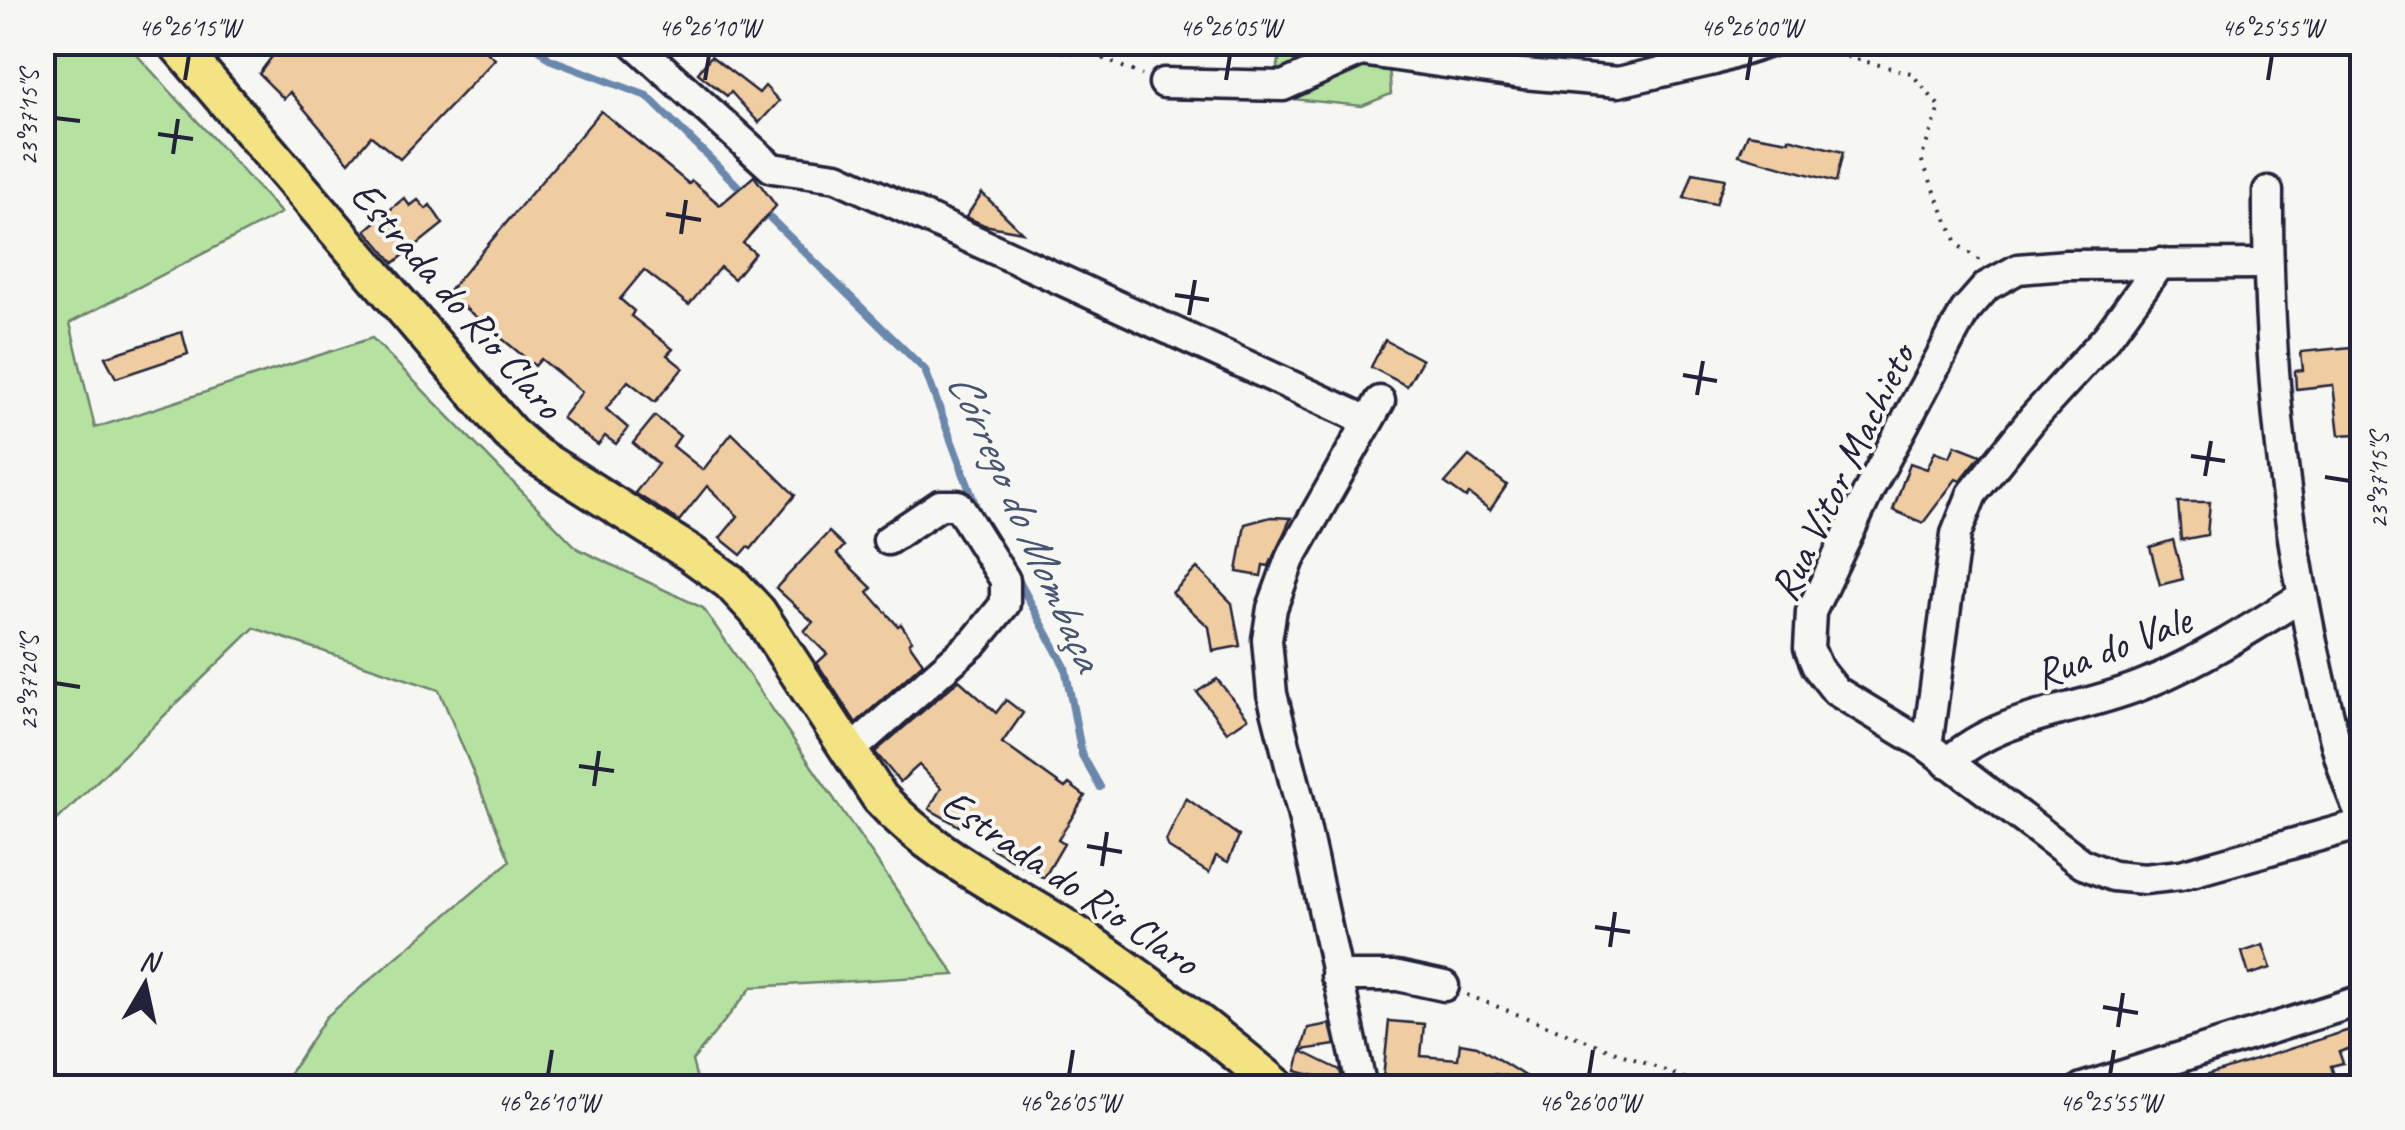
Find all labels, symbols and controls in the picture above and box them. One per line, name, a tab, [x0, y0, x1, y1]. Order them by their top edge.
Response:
text: 46°26'15"W	[138, 12, 244, 44]
text: 46°26'10"W	[658, 12, 764, 44]
text: 46°26'05"W	[1179, 12, 1285, 44]
text: 46°26'00"W	[1700, 12, 1806, 44]
text: 46°25'55"W	[2221, 12, 2327, 44]
text: 23°37'15"S	[13, 65, 45, 166]
street label: Estrada do Rio Claro	[339, 170, 576, 432]
street label: Rua Vitor Machieto	[1757, 332, 1929, 610]
water label: Córrego do Mombaça	[934, 363, 1119, 683]
text: 23°37'15"S	[2363, 428, 2395, 529]
street label: Rua do Vale	[2027, 593, 2200, 701]
text: 23°37'20"S	[13, 630, 45, 731]
street label: Estrada do Rio Claro	[931, 777, 1211, 989]
north arrow	[95, 935, 195, 1035]
text: N	[138, 942, 165, 980]
text: 46°26'10"W	[497, 1087, 603, 1119]
text: 46°26'05"W	[1018, 1087, 1124, 1119]
text: 46°26'00"W	[1538, 1087, 1644, 1119]
text: 46°25'55"W	[2059, 1087, 2165, 1119]

